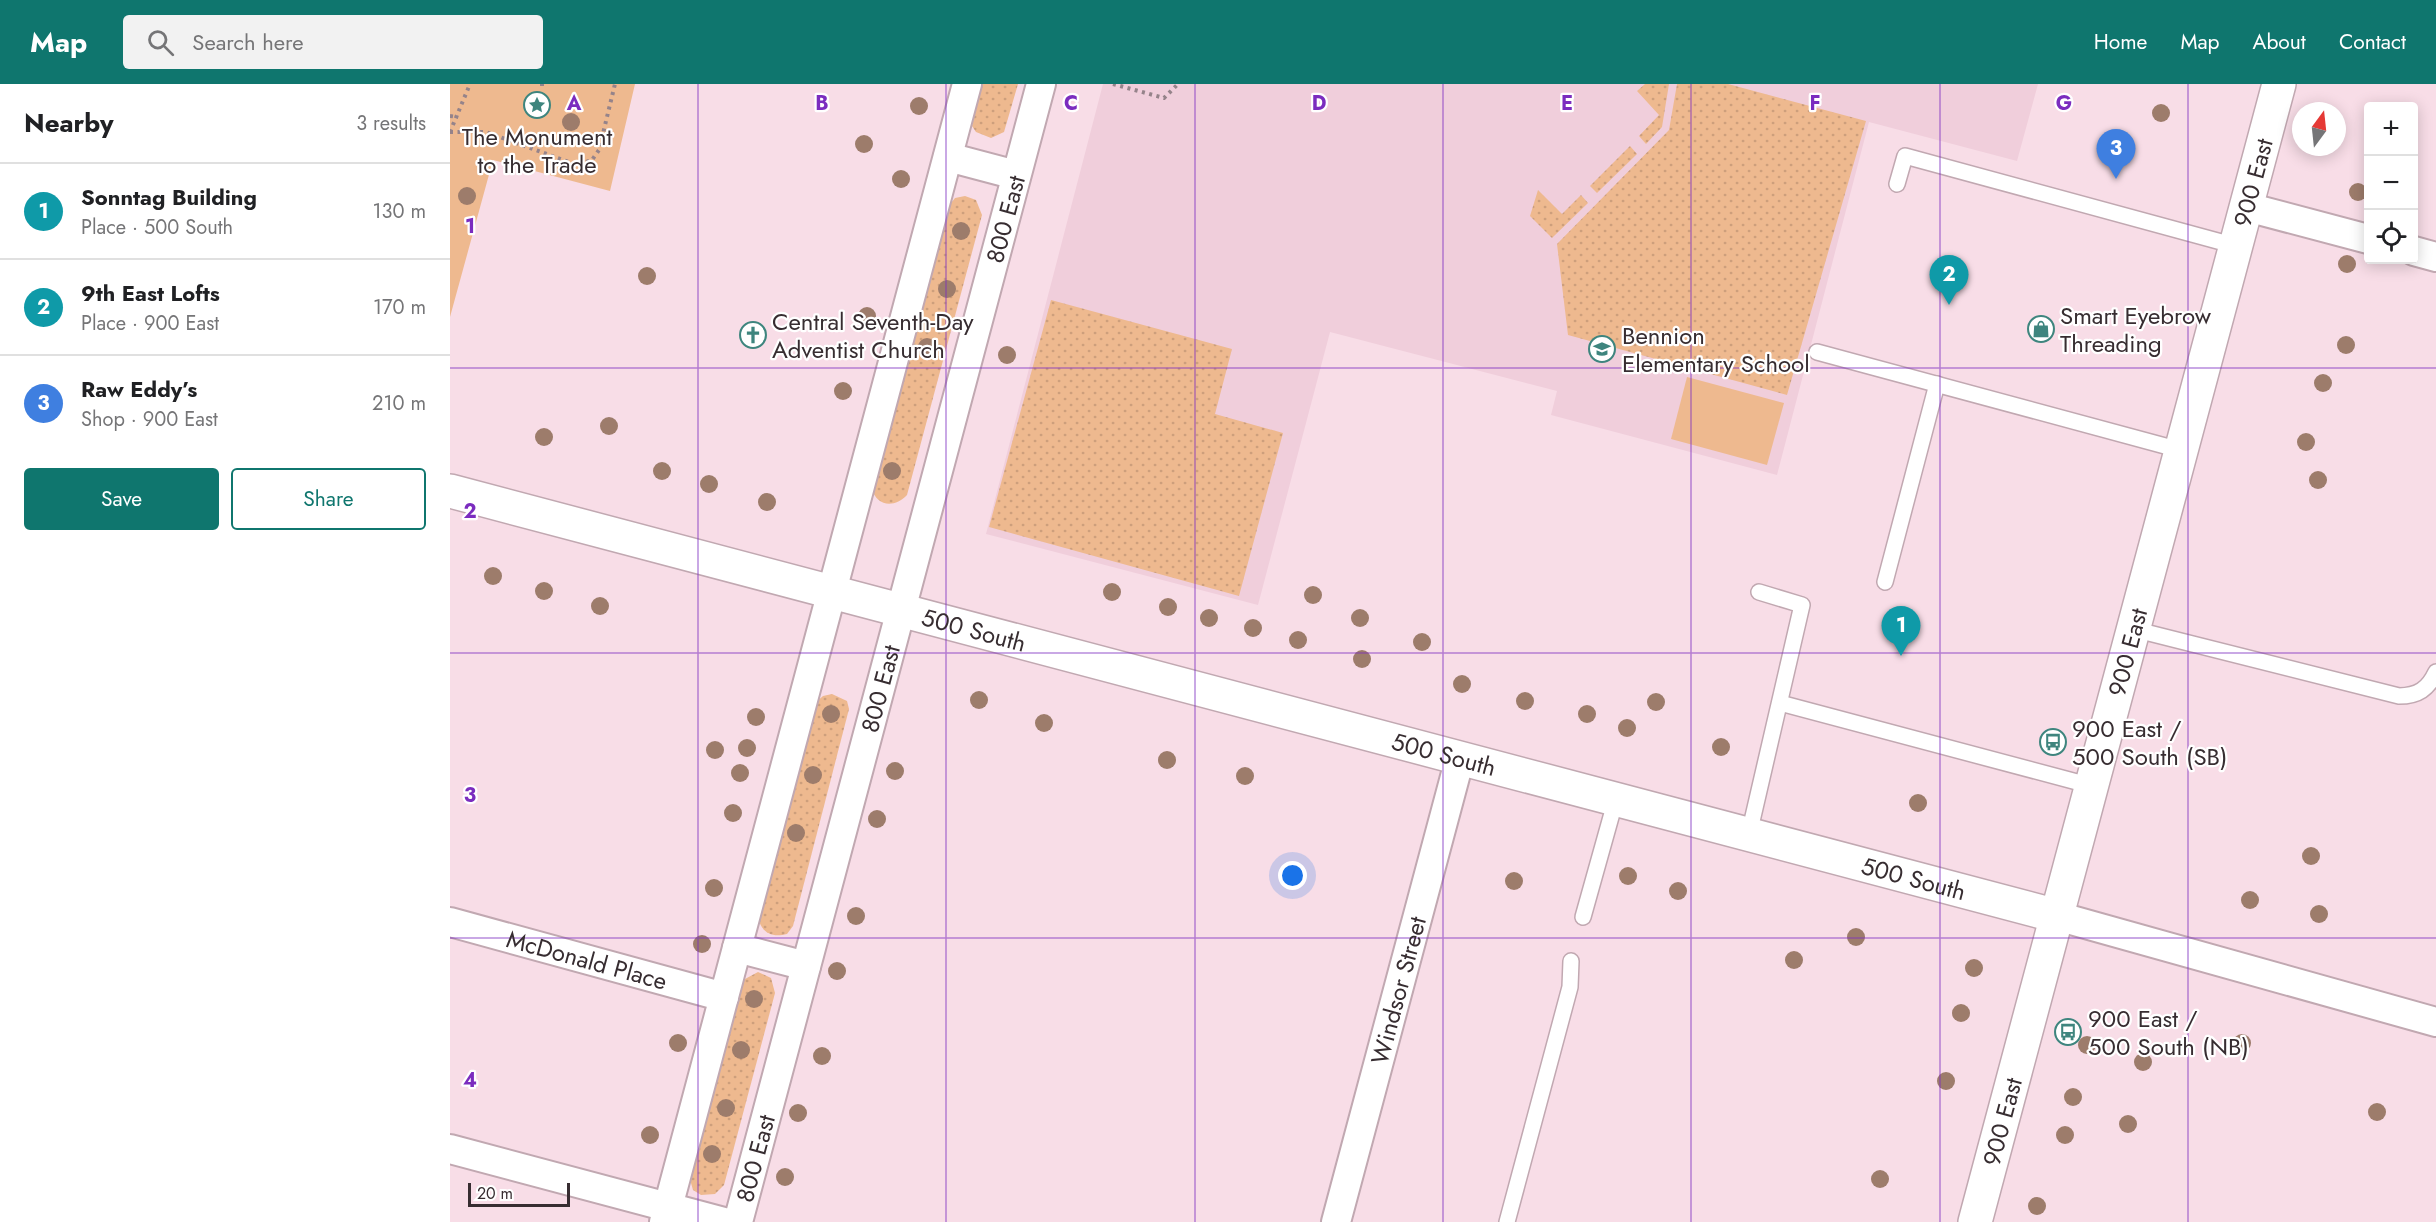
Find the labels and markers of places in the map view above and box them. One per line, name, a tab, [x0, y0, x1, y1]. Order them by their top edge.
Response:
place icon: The Monument to the Trade	[522, 90, 552, 120]
place label: The Monument to the Trade	[462, 119, 612, 182]
pin: 3	[2096, 130, 2136, 179]
pin: 2	[1930, 256, 1968, 305]
place label: Smart Eyebrow Threading	[2060, 298, 2212, 361]
place label: Central Seventh-Day Adventist Church	[772, 304, 974, 367]
shop icon: Smart Eyebrow Threading	[2026, 314, 2056, 344]
place label: Bennion Elementary School	[1622, 318, 1810, 381]
church icon: Central Seventh-Day Adventist Church	[738, 320, 768, 350]
school or university icon: Bennion Elementary School	[1587, 334, 1617, 364]
pin: 1	[1882, 606, 1920, 656]
place label: 900 East / 500 South (SB)	[2072, 711, 2227, 774]
bus stop icon: 900 East / 500 South (SB)	[2038, 727, 2068, 757]
place label: 900 East / 500 South (NB)	[2088, 1001, 2249, 1064]
bus stop icon: 900 East / 500 South (NB)	[2053, 1017, 2083, 1047]

